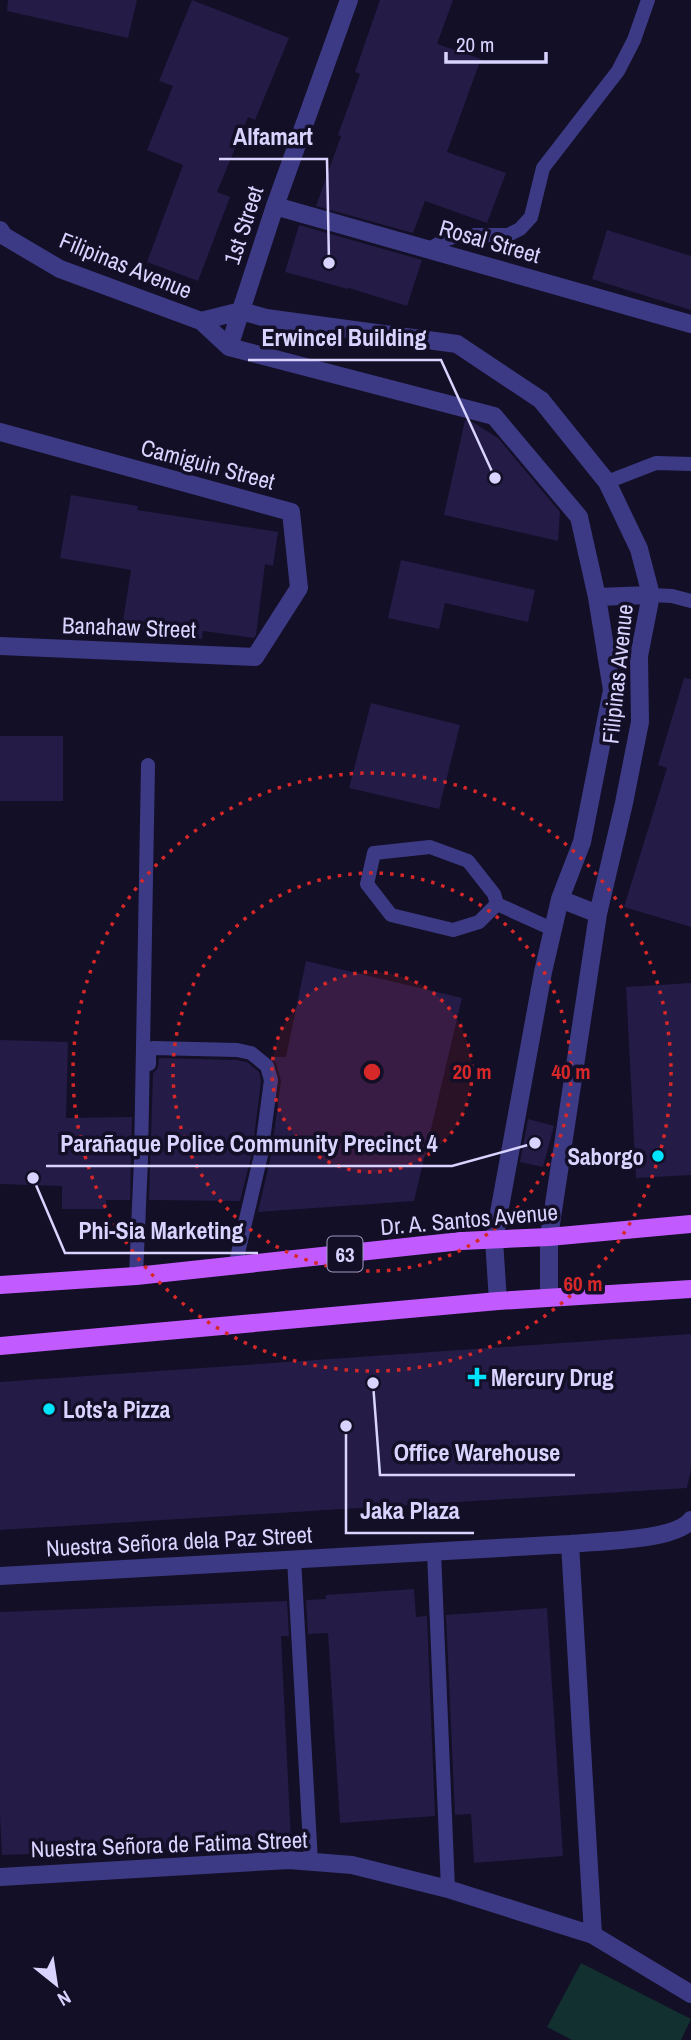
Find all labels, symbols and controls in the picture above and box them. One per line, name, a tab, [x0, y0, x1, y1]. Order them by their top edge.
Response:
scale bar	[446, 21, 546, 65]
text: 20 m	[456, 30, 494, 59]
callout: Alfamart	[219, 114, 327, 159]
text: Alfamart	[233, 120, 313, 152]
street label: 1st Street	[216, 182, 270, 268]
street label: Rosal Street	[436, 212, 544, 270]
street label: Filipinas Avenue	[55, 224, 197, 306]
callout: Erwincel Building	[248, 315, 441, 360]
text: Erwincel Building	[261, 321, 427, 353]
street label: Camiguin Street	[138, 431, 278, 497]
street label: Filipinas Avenue	[594, 603, 640, 745]
street label: Banahaw Street	[61, 609, 197, 645]
text: 20 m	[452, 1057, 492, 1086]
text: 40 m	[551, 1057, 591, 1086]
centre of rings	[360, 1060, 384, 1084]
callout: Parañaque Police Community Precinct 4	[46, 1121, 452, 1166]
text: Parañaque Police Community Precinct 4	[60, 1127, 438, 1159]
place label: Saborgo	[568, 1141, 644, 1172]
marker: Saborgo	[650, 1148, 666, 1164]
street label: Dr. A. Santos Avenue	[379, 1196, 559, 1242]
callout: Phi-Sia Marketing	[65, 1208, 258, 1253]
text: Phi-Sia Marketing	[78, 1214, 244, 1246]
road number: 63	[328, 1236, 362, 1272]
text: 60 m	[563, 1269, 603, 1298]
place label: Mercury Drug	[491, 1362, 614, 1393]
marker: Mercury Drug	[469, 1369, 485, 1385]
place label: Lots'a Pizza	[63, 1394, 171, 1425]
marker: Lots'a Pizza	[41, 1401, 57, 1417]
callout: Office Warehouse	[380, 1430, 575, 1475]
text: Office Warehouse	[394, 1436, 560, 1468]
callout: Jaka Plaza	[346, 1488, 474, 1533]
text: Jaka Plaza	[360, 1494, 460, 1526]
street label: Nuestra Señora dela Paz Street	[45, 1519, 313, 1563]
street label: Nuestra Señora de Fatima Street	[30, 1824, 308, 1864]
north arrow	[21, 1949, 91, 2019]
text: N	[53, 1985, 76, 2013]

